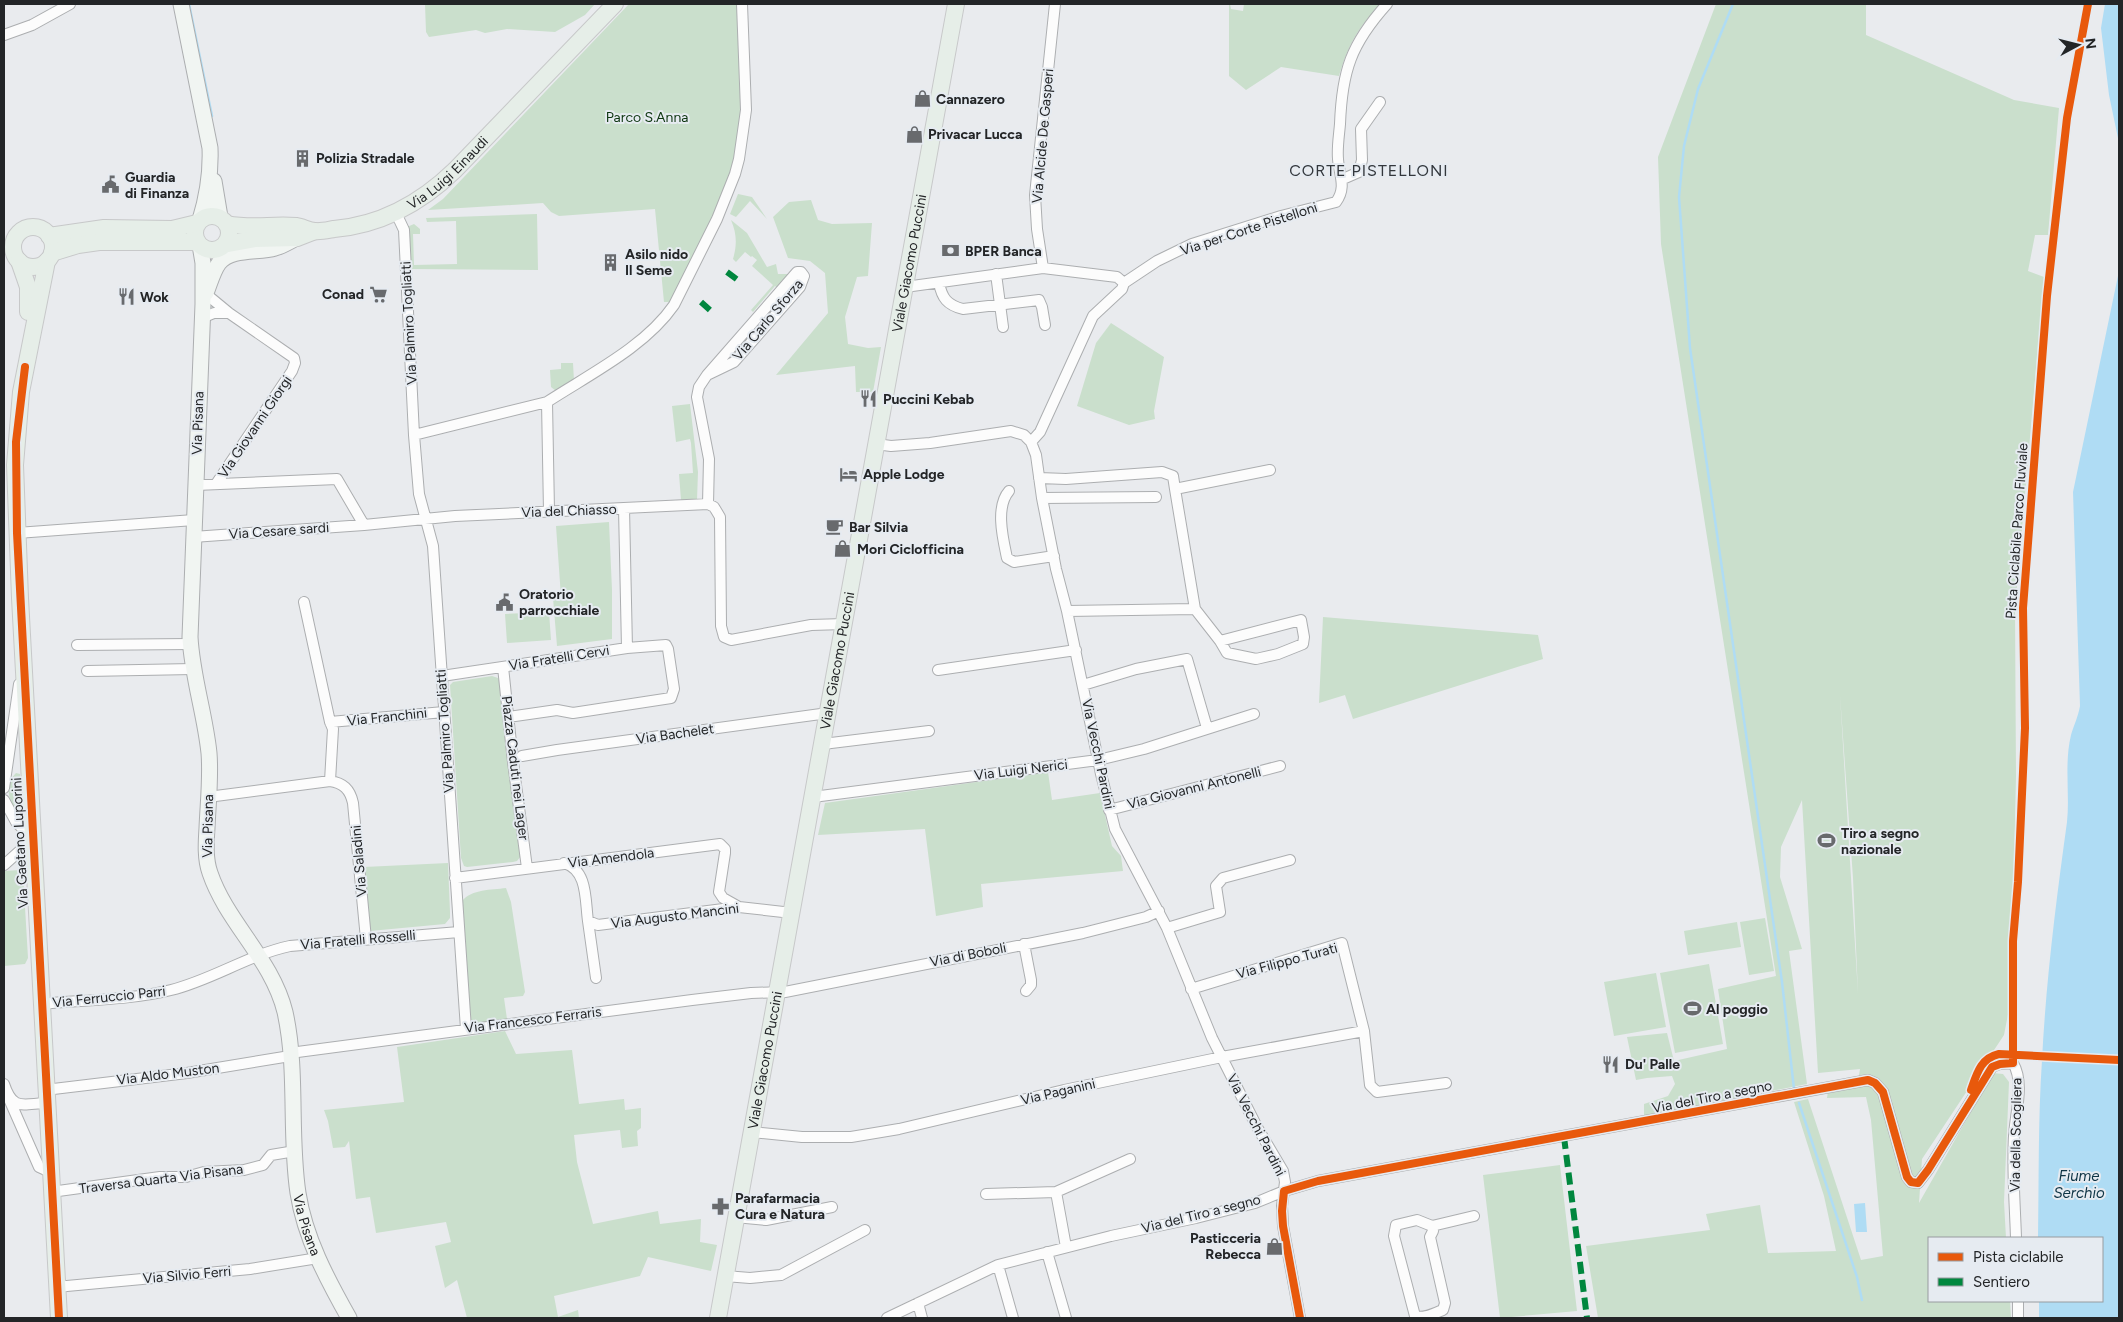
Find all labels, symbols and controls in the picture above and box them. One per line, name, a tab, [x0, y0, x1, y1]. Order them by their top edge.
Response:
north arrow	[2053, 20, 2103, 70]
text: N	[2081, 37, 2100, 50]
street label: Via Alcide De Gasperi	[1029, 68, 1057, 204]
shop icon: Cannazero	[912, 89, 932, 109]
place label: Cannazero	[936, 91, 1005, 108]
park label: Parco S.Anna	[606, 109, 688, 126]
shop icon: Privacar Lucca	[904, 124, 924, 144]
place label: Privacar Lucca	[928, 126, 1022, 143]
street label: Via Luigi Einaudi	[404, 132, 492, 213]
building icon: Polizia Stradale	[292, 148, 312, 168]
place label: Polizia Stradale	[316, 150, 415, 167]
district label: CORTE PISTELLONI	[1289, 161, 1449, 180]
place label: Guardia di Finanza	[125, 169, 189, 202]
public building icon: Guardia di Finanza	[101, 175, 121, 195]
street label: Viale Giacomo Puccini	[888, 193, 930, 334]
street label: Via per Corte Pistelloni	[1178, 199, 1320, 259]
bank icon: BPER Banca	[941, 241, 961, 261]
place label: BPER Banca	[965, 243, 1042, 260]
place label: Asilo nido Il Seme	[625, 246, 688, 279]
building icon: Asilo nido Il Seme	[601, 252, 621, 272]
street label: Via Palmiro Togliatti	[397, 261, 421, 385]
street label: Via Carlo Sforza	[729, 276, 807, 364]
supermarket icon: Conad	[368, 284, 388, 304]
place label: Conad	[322, 286, 364, 303]
restaurant icon: Wok	[116, 287, 136, 307]
place label: Wok	[140, 289, 169, 306]
street label: Via Giovanni Giorgi	[214, 372, 296, 482]
restaurant icon: Puccini Kebab	[859, 389, 879, 409]
street label: Via Pisana	[188, 391, 208, 455]
place label: Puccini Kebab	[883, 391, 974, 408]
street label: Pista Ciclabile Parco Fluviale	[2002, 442, 2032, 620]
hotel icon: Apple Lodge	[839, 464, 859, 484]
place label: Apple Lodge	[863, 466, 945, 483]
street label: Via del Chiasso	[521, 501, 617, 521]
cafe icon: Bar Silvia	[825, 517, 845, 537]
street label: Via Cesare sardi	[228, 519, 330, 543]
place label: Bar Silvia	[849, 519, 908, 536]
shop icon: Mori Ciclofficina	[833, 539, 853, 559]
place label: Mori Ciclofficina	[857, 541, 964, 558]
place label: Oratorio parrocchiale	[519, 586, 599, 619]
street label: Viale Giacomo Puccini	[816, 590, 858, 731]
public building icon: Oratorio parrocchiale	[495, 592, 515, 612]
street label: Via Fratelli Cervi	[507, 642, 611, 674]
street label: Via Palmiro Togliatti	[432, 669, 458, 793]
street label: Piazza Caduti nei Lager	[498, 695, 532, 841]
street label: Via Vecchi Pardini	[1078, 697, 1118, 811]
street label: Via Franchini	[346, 704, 428, 730]
street label: Via Bachelet	[635, 720, 715, 748]
street label: Via Luigi Nerici	[973, 756, 1069, 784]
street label: Via Giovanni Antonelli	[1125, 763, 1263, 813]
street label: Via Gaetano Luporini	[8, 777, 32, 909]
street label: Via Pisana	[199, 794, 217, 858]
street label: Via Saladini	[347, 824, 371, 898]
place label: Tiro a segno nazionale	[1841, 825, 1919, 858]
sports icon: Tiro a segno nazionale	[1817, 831, 1837, 851]
street label: Via Amendola	[567, 844, 655, 872]
street label: Via Augusto Mancini	[610, 900, 740, 932]
street label: Via Fratelli Rosselli	[300, 926, 416, 954]
street label: Via di Boboli	[928, 939, 1008, 971]
street label: Via Filippo Turati	[1234, 939, 1340, 983]
street label: Via Ferruccio Parri	[52, 983, 166, 1011]
street label: Viale Giacomo Puccini	[744, 990, 786, 1131]
sports icon: Al poggio	[1682, 999, 1702, 1019]
place label: Al poggio	[1706, 1001, 1768, 1018]
street label: Via Francesco Ferraris	[464, 1003, 602, 1037]
restaurant icon: Du' Palle	[1601, 1054, 1621, 1074]
place label: Du' Palle	[1625, 1056, 1680, 1073]
street label: Via Aldo Muston	[116, 1059, 220, 1089]
street label: Via Vecchi Pardini	[1223, 1071, 1289, 1179]
street label: Via Paganini	[1019, 1075, 1097, 1109]
street label: Via del Tiro a segno	[1650, 1077, 1774, 1117]
street label: Via della Scogliera	[2007, 1078, 2025, 1192]
street label: Traversa Quarta Via Pisana	[78, 1160, 244, 1198]
water label: Fiume Serchio	[2053, 1167, 2105, 1202]
place label: Parafarmacia Cura e Natura	[735, 1190, 825, 1223]
street label: Via del Tiro a segno	[1140, 1191, 1262, 1237]
street label: Via Pisana	[290, 1193, 324, 1258]
pharmacy icon: Parafarmacia Cura e Natura	[711, 1196, 731, 1216]
place label: Pasticceria Rebecca	[1190, 1230, 1261, 1263]
shop icon: Pasticceria Rebecca	[1265, 1236, 1285, 1256]
legend	[1928, 1237, 2103, 1302]
text: Pista ciclabile	[1973, 1248, 2064, 1266]
street label: Via Silvio Ferri	[142, 1263, 232, 1287]
text: Sentiero	[1973, 1273, 2030, 1291]

